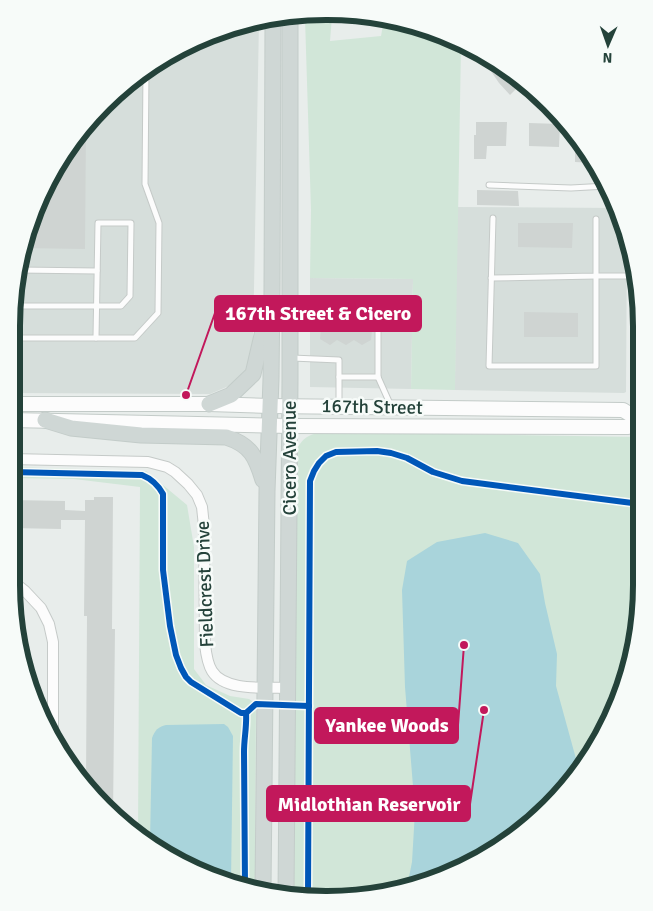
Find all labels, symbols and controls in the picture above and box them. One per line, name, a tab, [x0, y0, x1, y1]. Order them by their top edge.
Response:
north arrow	[583, 20, 633, 70]
text: N	[602, 49, 613, 66]
callout: 167th Street & Cicero	[215, 296, 421, 331]
text: 167th Street & Cicero	[225, 301, 411, 326]
street label: 167th Street	[321, 394, 423, 420]
street label: Cicero Avenue	[278, 400, 302, 516]
street label: Fieldcrest Drive	[191, 520, 219, 648]
callout: Yankee Woods	[315, 708, 458, 743]
text: Yankee Woods	[324, 713, 449, 738]
callout: Midlothian Reservoir	[267, 786, 470, 821]
text: Midlothian Reservoir	[278, 792, 461, 817]

